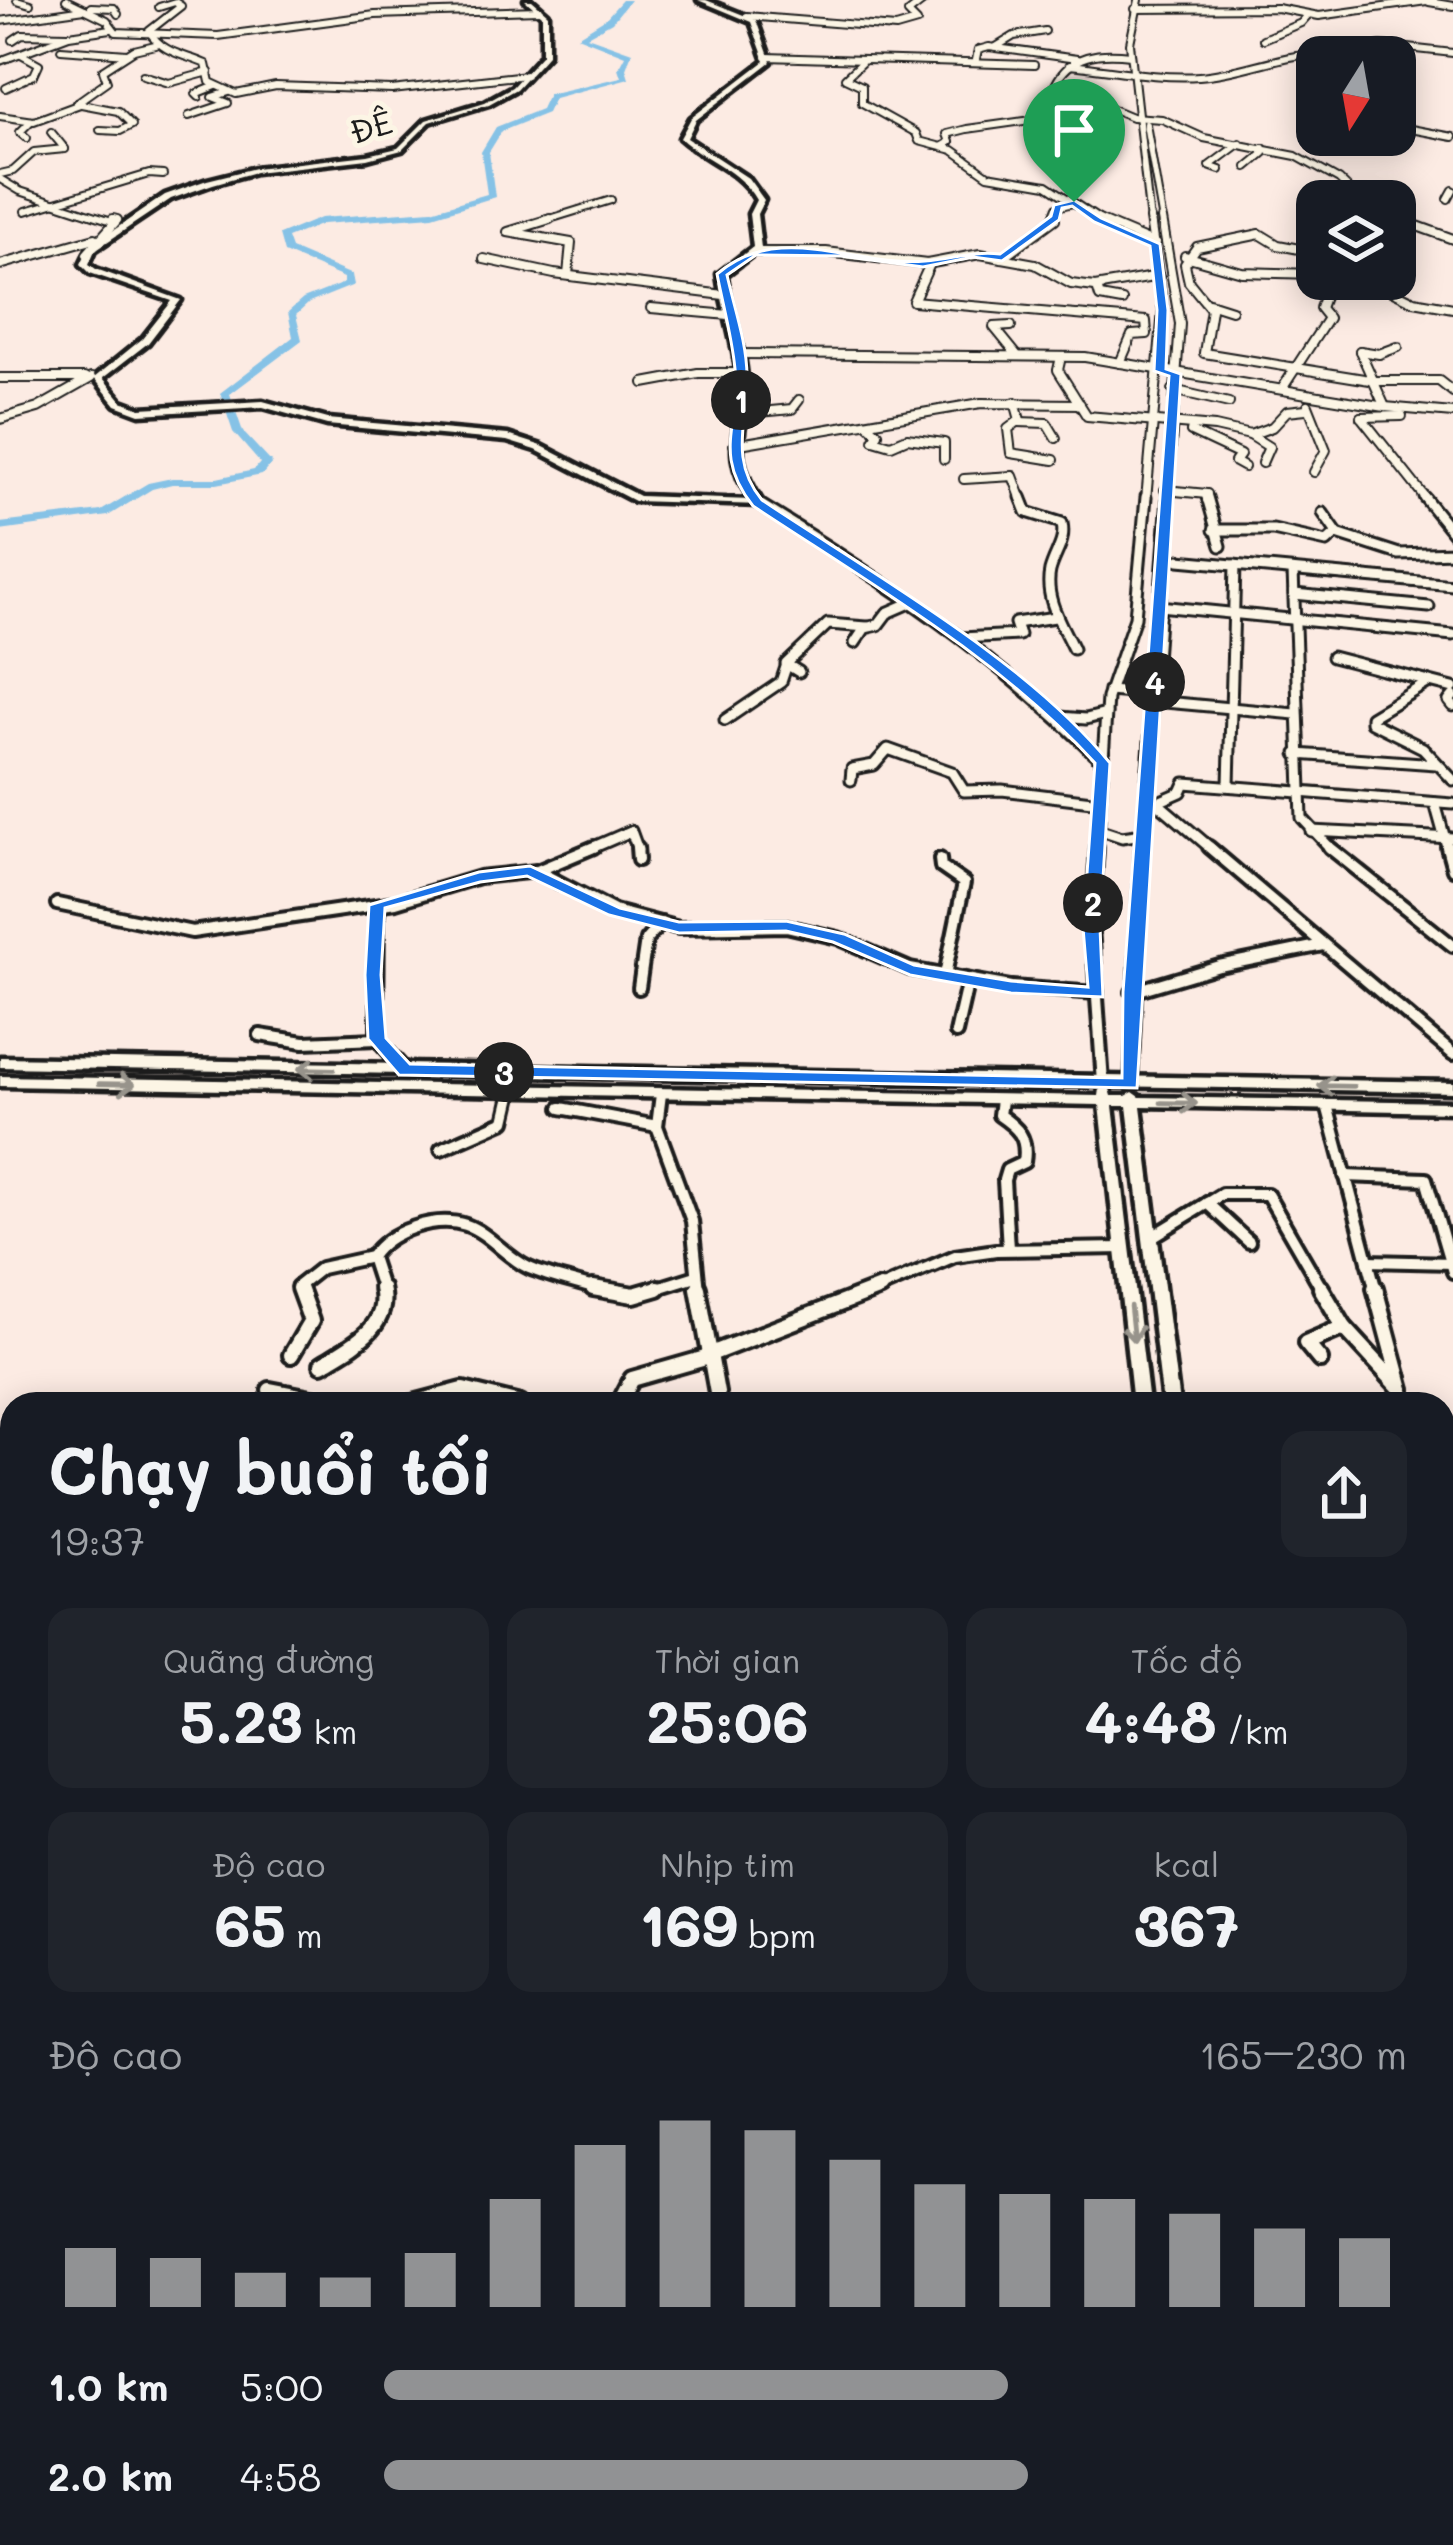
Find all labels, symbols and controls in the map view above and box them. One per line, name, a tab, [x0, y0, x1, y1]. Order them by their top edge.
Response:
north arrow	[1296, 36, 1416, 156]
map controls	[1296, 36, 1416, 300]
pin	[1023, 79, 1125, 202]
icon: arrive	[1041, 97, 1107, 163]
street label: ĐÊ	[344, 99, 397, 152]
button: layers	[1296, 180, 1416, 300]
pin: 1	[711, 370, 771, 430]
text: 1	[734, 378, 748, 421]
pin: 4	[1125, 652, 1185, 712]
text: 4	[1145, 660, 1165, 703]
pin: 2	[1063, 873, 1123, 933]
text: 2	[1084, 881, 1102, 924]
pin: 3	[474, 1042, 534, 1102]
text: 3	[494, 1050, 514, 1093]
one-way arrow	[297, 1057, 336, 1080]
one-way arrow	[97, 1073, 136, 1096]
one-way arrow	[1317, 1075, 1356, 1097]
one-way arrow	[1159, 1091, 1198, 1114]
one-way arrow	[1121, 1304, 1144, 1343]
text: Chạy buổi tối	[48, 1426, 493, 1512]
button: share	[1281, 1431, 1407, 1557]
text: 19:37	[48, 1514, 145, 1565]
text: Quãng đường	[163, 1638, 374, 1681]
text: Thời gian	[655, 1638, 800, 1681]
text: Tốc độ	[1131, 1638, 1242, 1681]
text: 5.23	[180, 1681, 303, 1759]
text: 25:06	[646, 1681, 809, 1759]
text: 4:48	[1084, 1681, 1217, 1759]
text: km	[303, 1709, 357, 1752]
text: /km	[1217, 1709, 1289, 1752]
text: Độ cao	[212, 1842, 325, 1885]
text: Nhịp tim	[660, 1842, 795, 1885]
text: kcal	[1154, 1842, 1219, 1885]
text: 65	[214, 1885, 286, 1963]
text: 169	[639, 1885, 738, 1963]
text: 367	[1134, 1885, 1239, 1963]
text: m	[286, 1913, 323, 1956]
text: bpm	[738, 1913, 816, 1956]
text: Độ cao	[48, 2028, 182, 2079]
text: 165–230 m	[1199, 2028, 1407, 2079]
text: 1.0 km	[48, 2360, 168, 2411]
text: 5:00	[240, 2360, 323, 2411]
text: 2.0 km	[48, 2450, 173, 2501]
text: 4:58	[240, 2450, 321, 2501]

